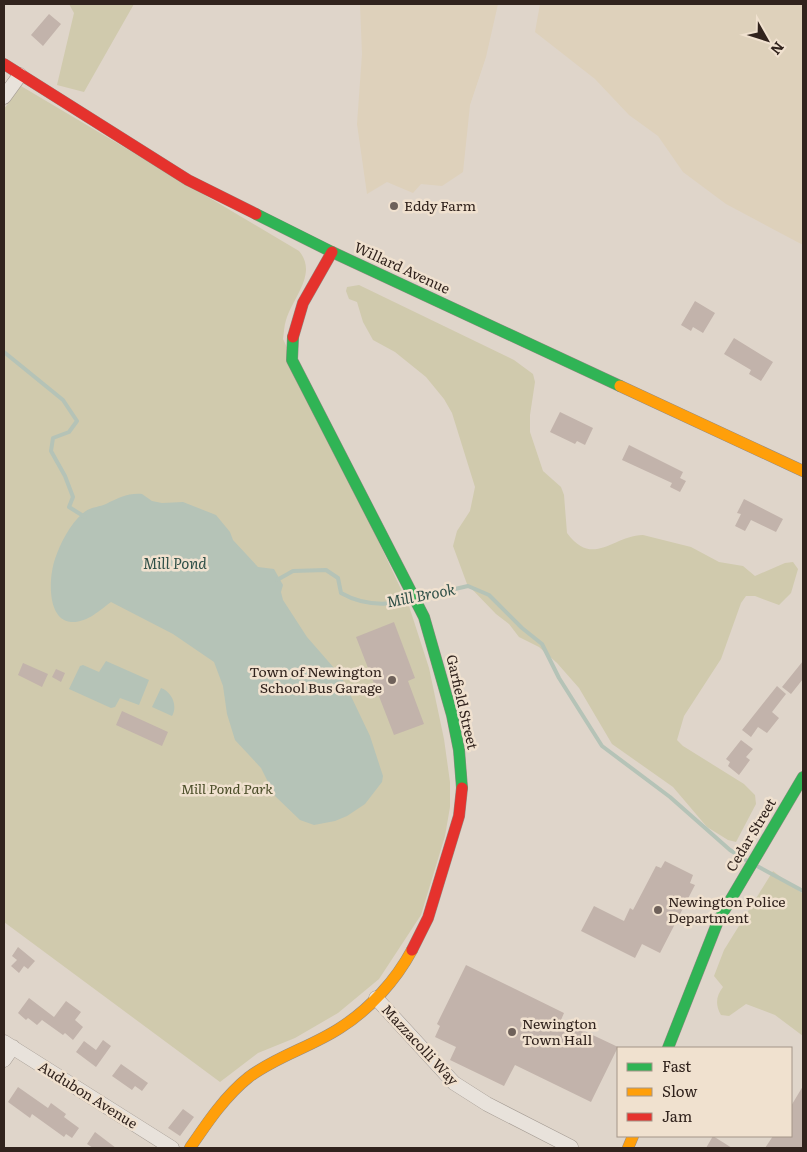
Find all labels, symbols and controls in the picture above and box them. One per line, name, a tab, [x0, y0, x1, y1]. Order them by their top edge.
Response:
north arrow	[742, 15, 792, 65]
text: N	[766, 38, 789, 60]
place label: Eddy Farm	[404, 195, 476, 215]
marker: Eddy Farm	[388, 200, 400, 212]
street label: Willard Avenue	[351, 236, 454, 298]
water label: Mill Pond	[143, 551, 207, 574]
water label: Mill Brook	[384, 576, 458, 612]
street label: Garfield Street	[442, 652, 484, 751]
place label: Town of Newington School Bus Garage	[249, 661, 382, 697]
marker: Town of Newington School Bus Garage	[386, 674, 398, 686]
park label: Mill Pond Park	[181, 778, 273, 798]
street label: Cedar Street	[720, 794, 780, 875]
place label: Newington Police Department	[668, 891, 786, 927]
marker: Newington Police Department	[652, 904, 664, 916]
street label: Mazzacolli Way	[378, 999, 464, 1090]
place label: Newington Town Hall	[522, 1013, 597, 1049]
marker: Newington Town Hall	[506, 1026, 518, 1038]
legend	[617, 1047, 792, 1137]
text: Fast	[662, 1054, 691, 1077]
street label: Audubon Avenue	[35, 1056, 142, 1133]
text: Slow	[662, 1079, 697, 1102]
text: Jam	[662, 1104, 693, 1127]

